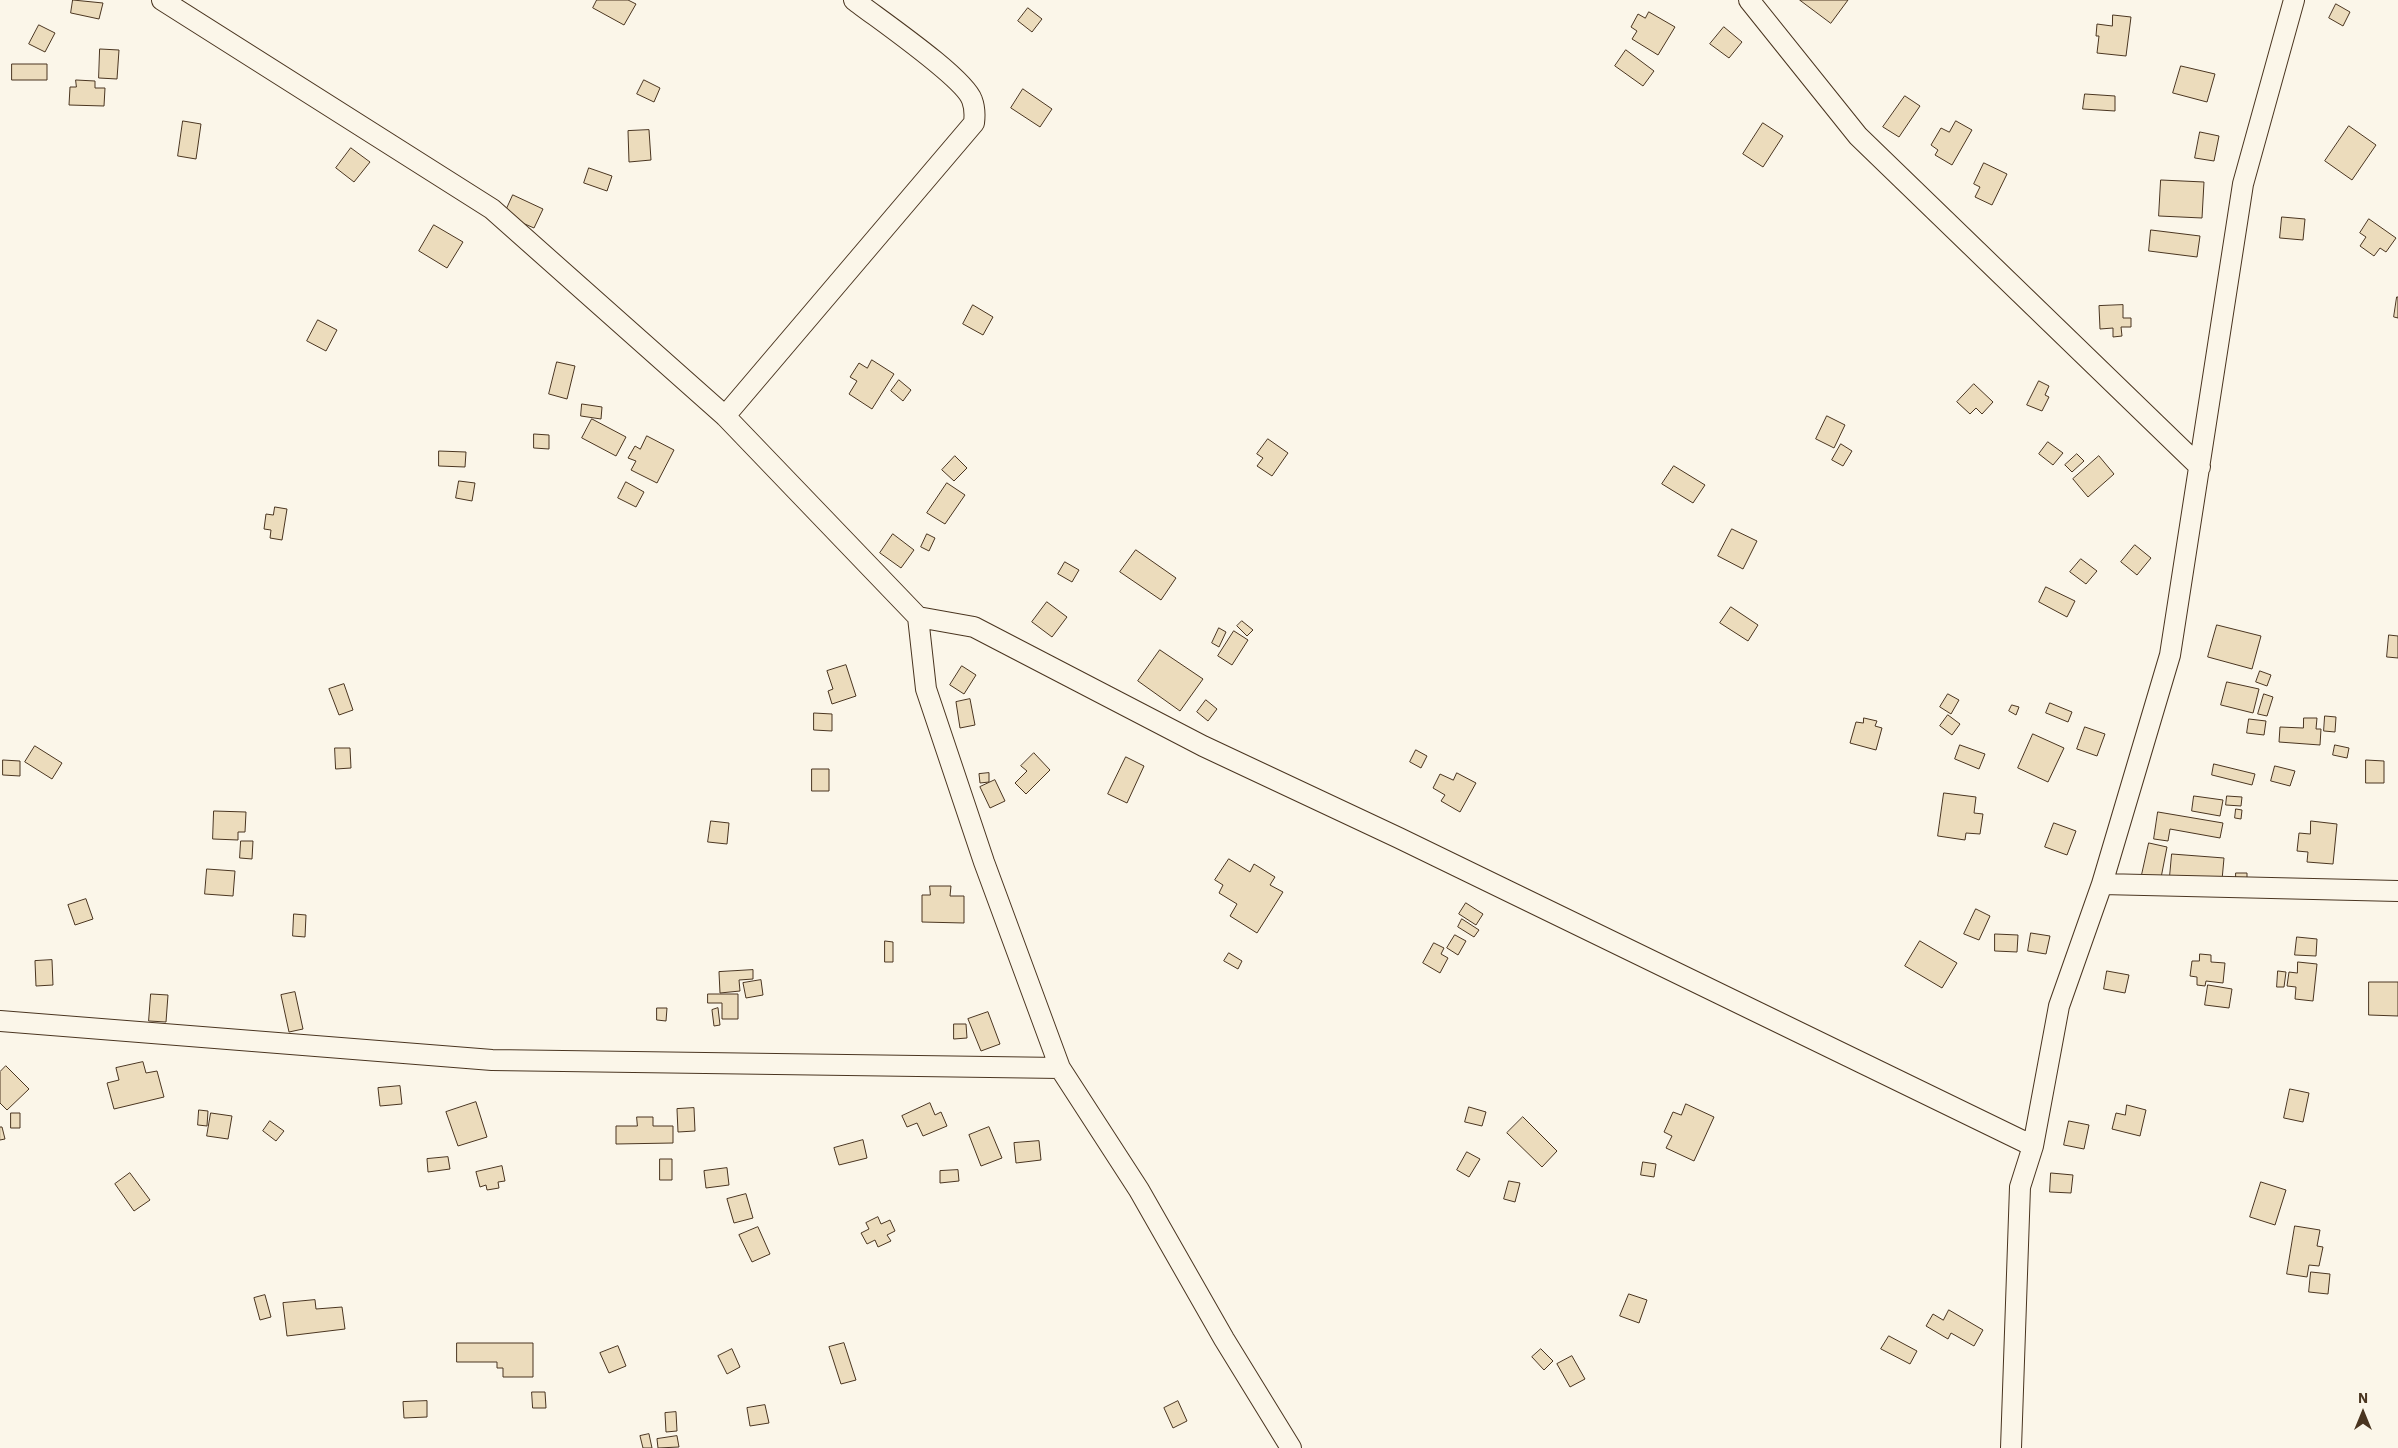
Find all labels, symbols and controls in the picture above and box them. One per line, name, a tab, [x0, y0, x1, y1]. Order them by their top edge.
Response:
north arrow	[2338, 1388, 2388, 1438]
text: N	[2358, 1389, 2368, 1407]

